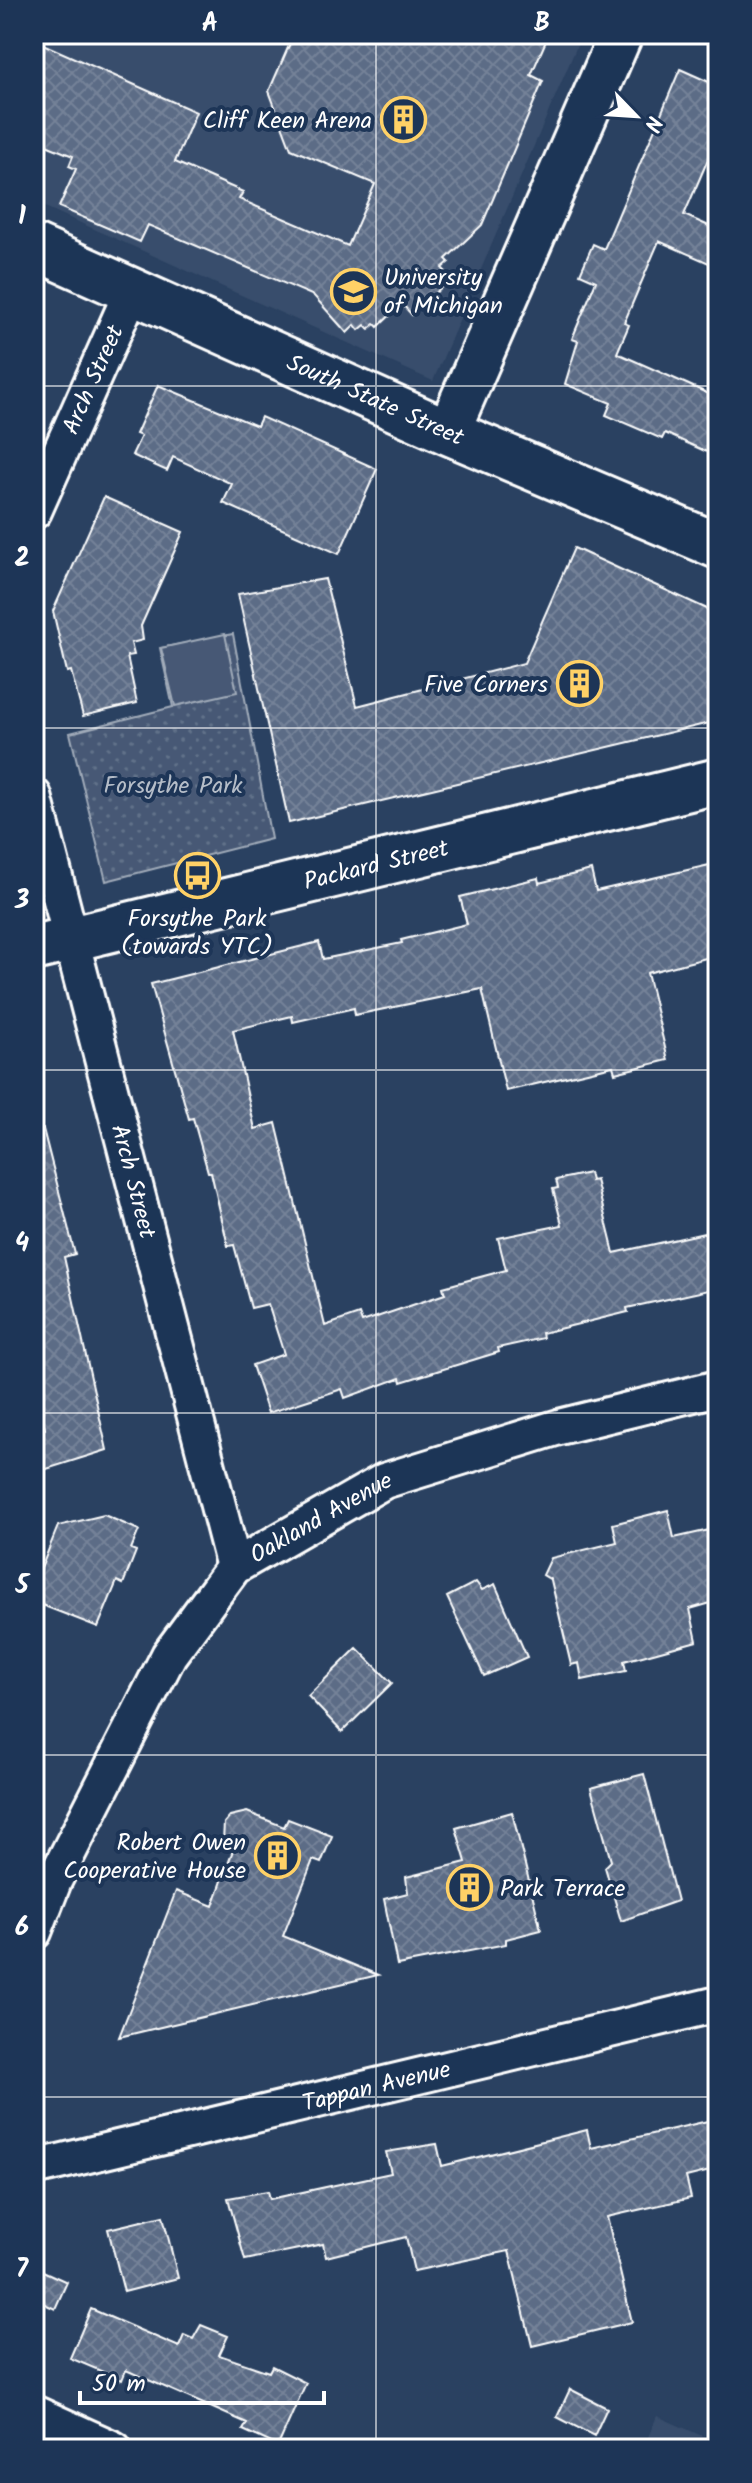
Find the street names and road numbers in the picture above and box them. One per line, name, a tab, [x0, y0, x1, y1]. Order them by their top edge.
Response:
street label: Arch Street	[52, 318, 136, 441]
street label: South State Street	[280, 344, 470, 458]
street label: Packard Street	[300, 829, 454, 902]
street label: Arch Street	[99, 1120, 166, 1244]
street label: Oakland Avenue	[243, 1462, 397, 1575]
street label: Tappan Avenue	[298, 2051, 455, 2124]

